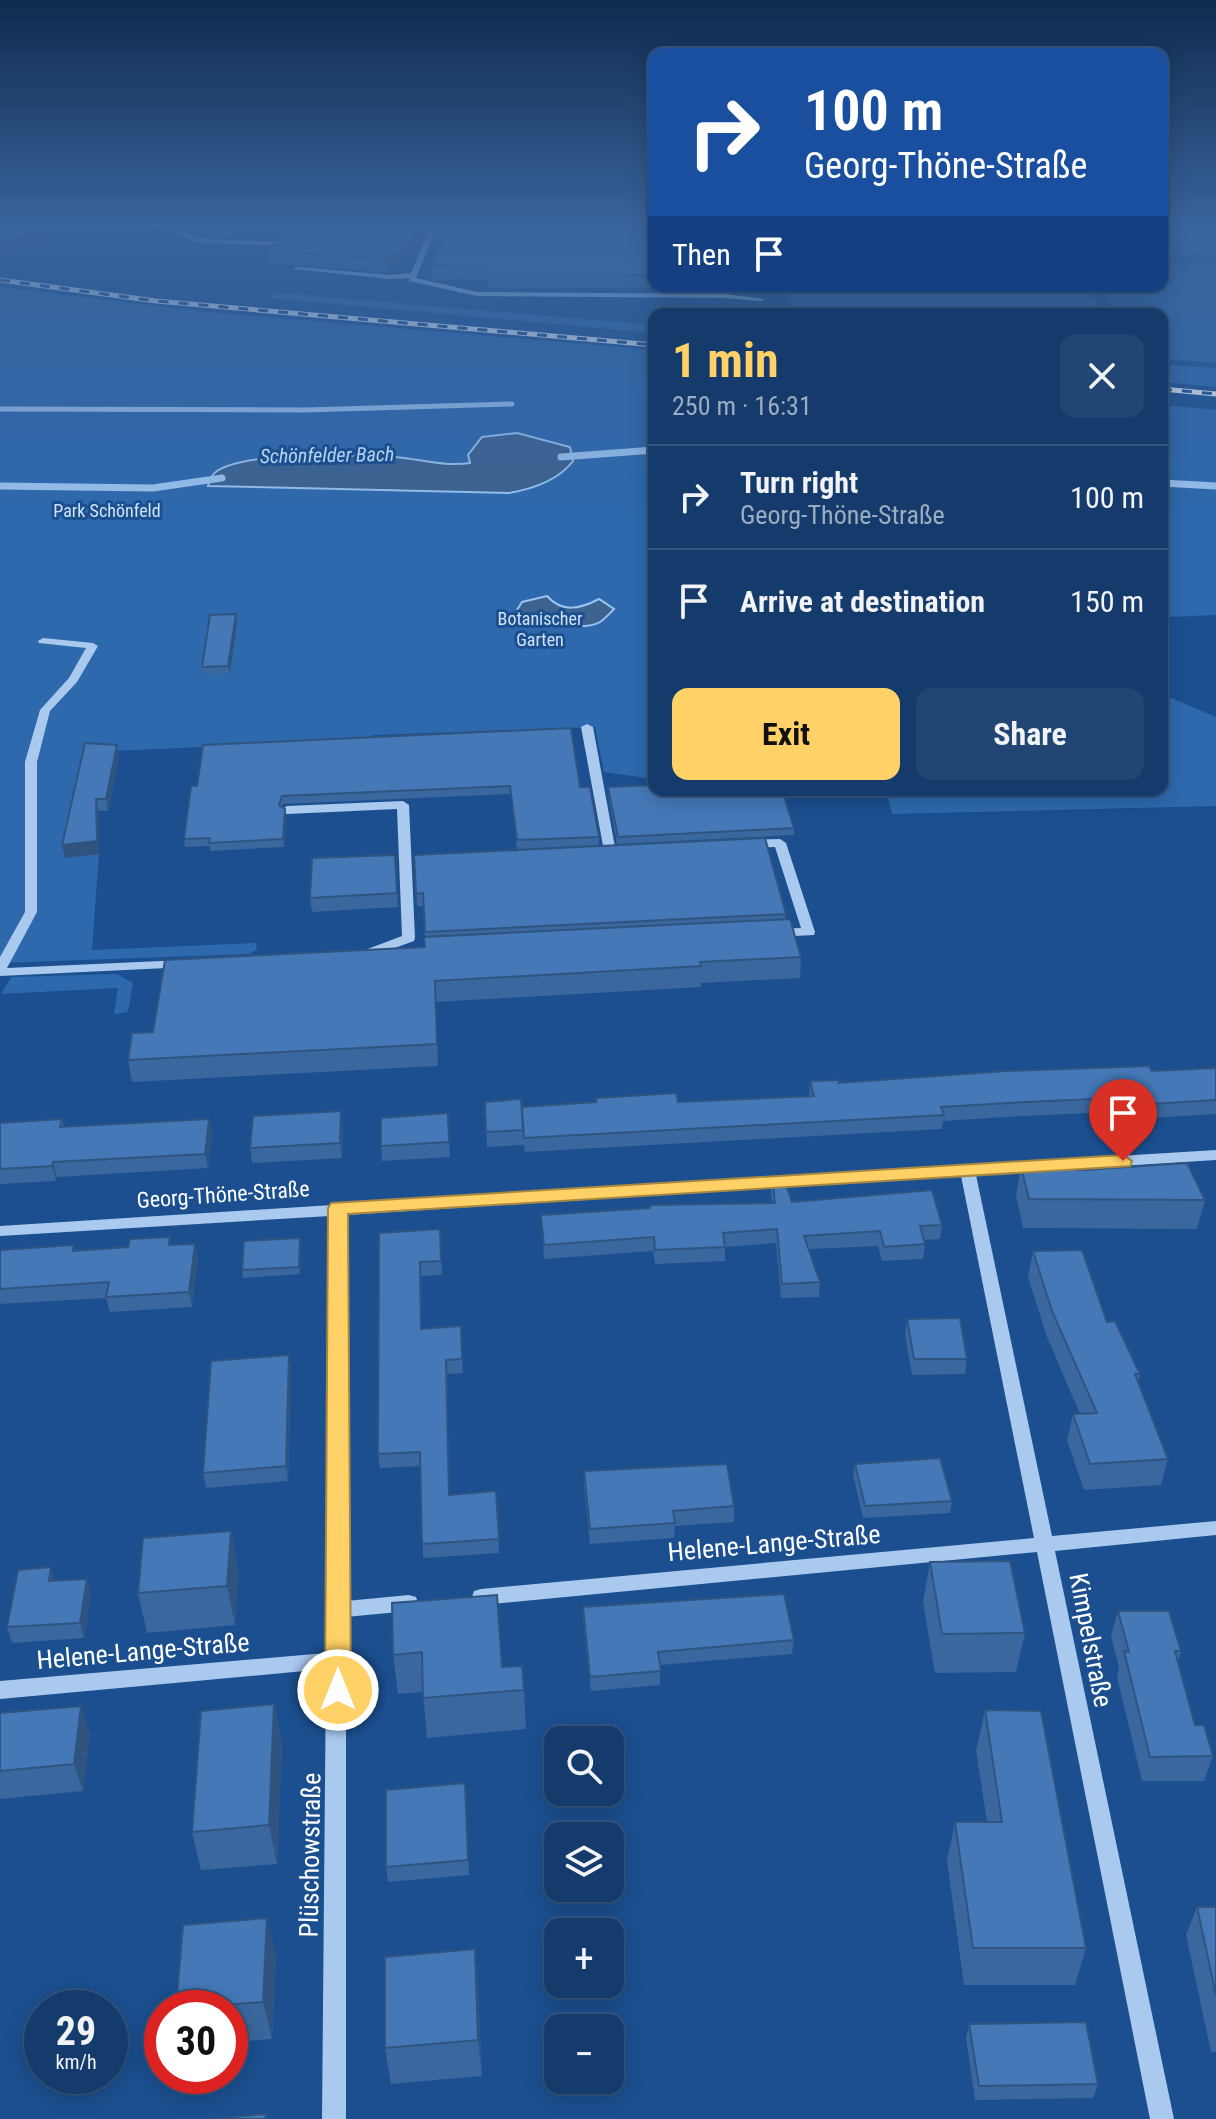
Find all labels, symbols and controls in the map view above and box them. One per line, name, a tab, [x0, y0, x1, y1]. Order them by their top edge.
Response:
text: 100 m	[804, 78, 943, 144]
icon: right	[672, 80, 776, 184]
text: Georg-Thöne-Straße	[804, 145, 1087, 187]
icon: arrive	[747, 232, 791, 276]
text: Then	[672, 237, 731, 272]
text: 1 min	[672, 332, 779, 389]
button: close	[1060, 334, 1144, 418]
text: 250 m · 16:31	[672, 391, 812, 421]
water label: Schönfelder Bach	[260, 442, 394, 468]
text: Turn right	[740, 465, 858, 500]
icon: right	[672, 475, 716, 519]
text: 100 m	[1070, 480, 1144, 515]
park label: Park Schönfeld	[53, 500, 161, 521]
text: Georg-Thöne-Straße	[740, 500, 945, 530]
icon: arrive	[672, 579, 716, 623]
text: Arrive at destination	[740, 584, 985, 619]
text: 150 m	[1070, 584, 1144, 619]
park label: Botanischer Garten	[498, 608, 583, 650]
button: Exit	[672, 688, 900, 780]
button: Share	[916, 688, 1144, 780]
pin	[1089, 1079, 1157, 1161]
icon: arrive	[1101, 1091, 1145, 1135]
street label: Georg-Thöne-Straße	[136, 1176, 310, 1213]
street label: Helene-Lange-Straße	[666, 1519, 882, 1567]
street label: Kimpelstraße	[1063, 1570, 1119, 1710]
street label: Helene-Lange-Straße	[35, 1627, 251, 1675]
position arrow	[296, 1648, 380, 1732]
map controls	[544, 1726, 624, 2094]
button: search	[544, 1726, 624, 1806]
street label: Plüschowstraße	[294, 1773, 326, 1937]
button: layers	[544, 1822, 624, 1902]
button: +	[544, 1918, 624, 1998]
speed limit sign: 30	[144, 1990, 248, 2094]
text: 29	[56, 2008, 96, 2055]
button: −	[544, 2014, 624, 2094]
text: km/h	[55, 2050, 97, 2074]

